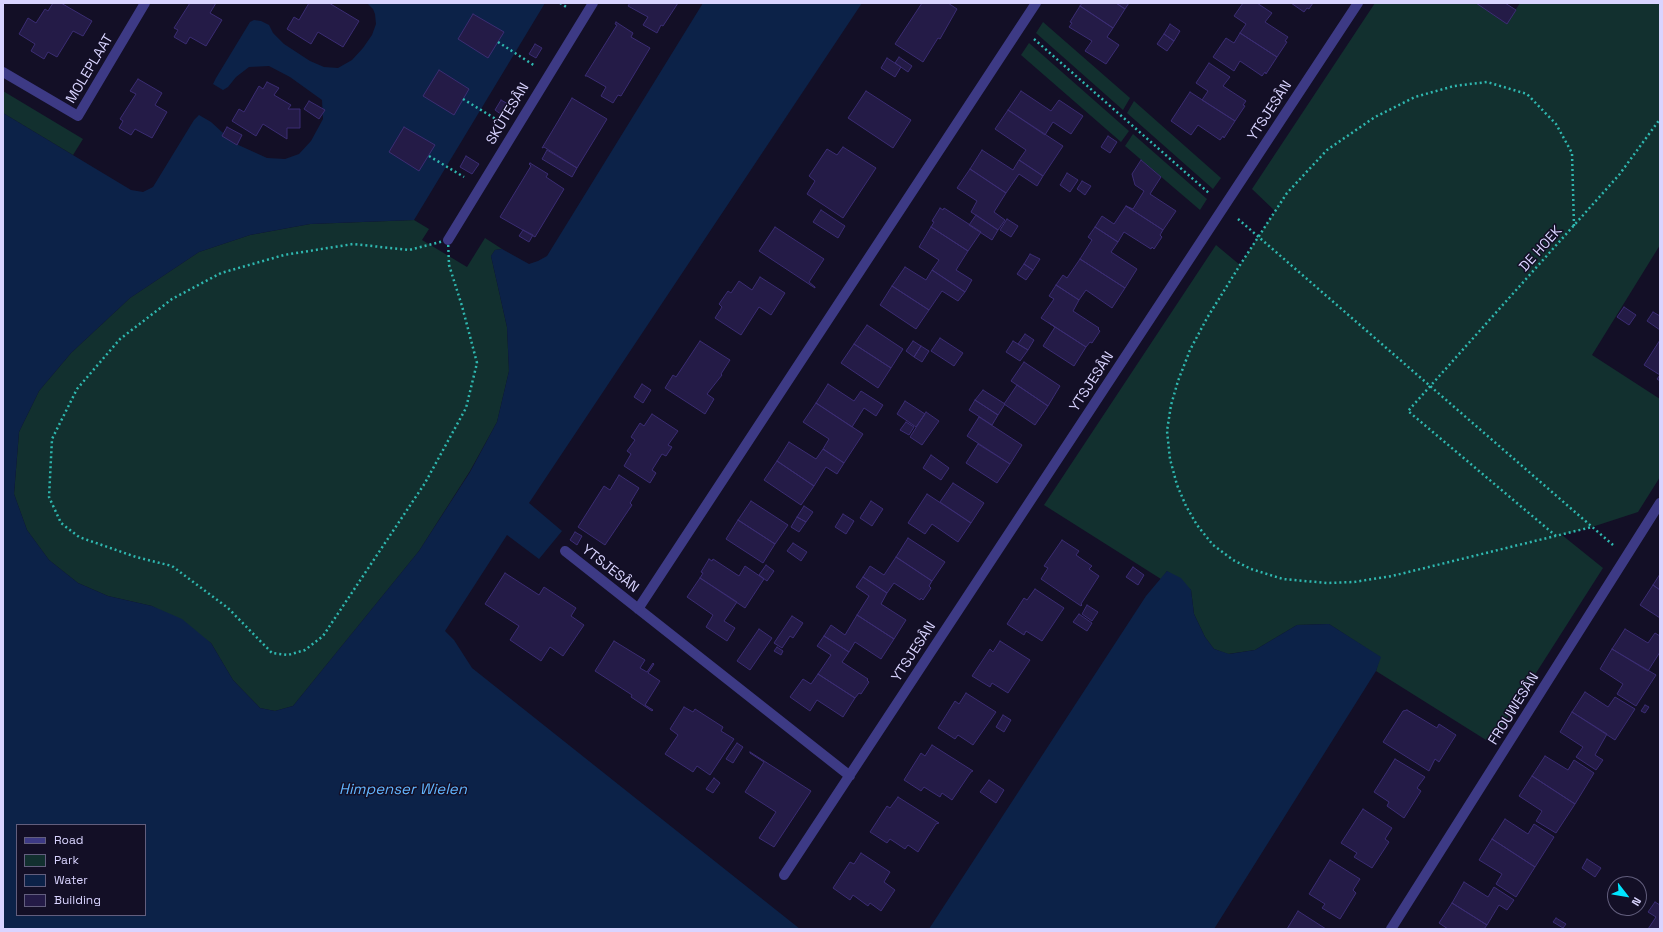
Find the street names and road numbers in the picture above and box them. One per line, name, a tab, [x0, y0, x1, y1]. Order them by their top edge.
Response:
street label: MOLEPLAAT	[63, 31, 117, 107]
street label: YTSJESÂN	[1244, 78, 1296, 144]
street label: SKÛTESÂN	[483, 80, 533, 148]
street label: DE HOEK	[1516, 223, 1566, 275]
street label: YTSJESÂN	[1066, 349, 1118, 415]
street label: YTSJESÂN	[578, 541, 642, 597]
street label: YTSJESÂN	[888, 619, 940, 685]
street label: FROUWESÂN	[1485, 670, 1543, 748]

